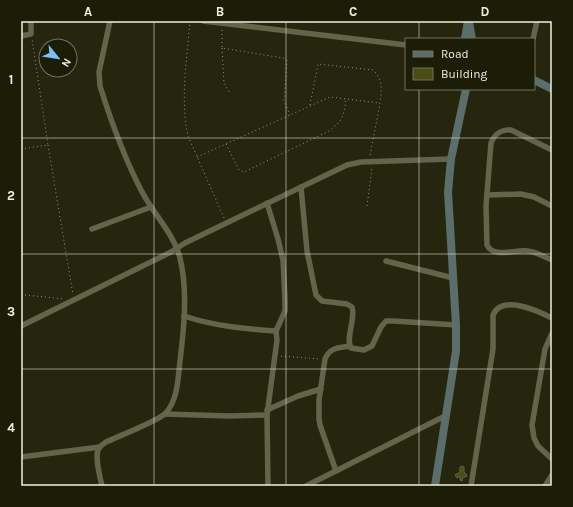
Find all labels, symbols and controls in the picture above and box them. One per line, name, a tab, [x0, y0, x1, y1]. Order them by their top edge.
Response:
text: A	[84, 4, 92, 19]
text: B	[216, 4, 224, 19]
text: C	[349, 4, 357, 19]
text: D	[481, 4, 490, 19]
north arrow	[38, 38, 78, 78]
legend	[405, 38, 535, 90]
text: Road	[441, 47, 469, 61]
text: N	[59, 56, 74, 69]
text: Building	[441, 67, 488, 81]
text: 1	[9, 72, 13, 87]
text: 2	[7, 188, 15, 203]
text: 3	[7, 304, 15, 319]
text: 4	[7, 420, 15, 435]

